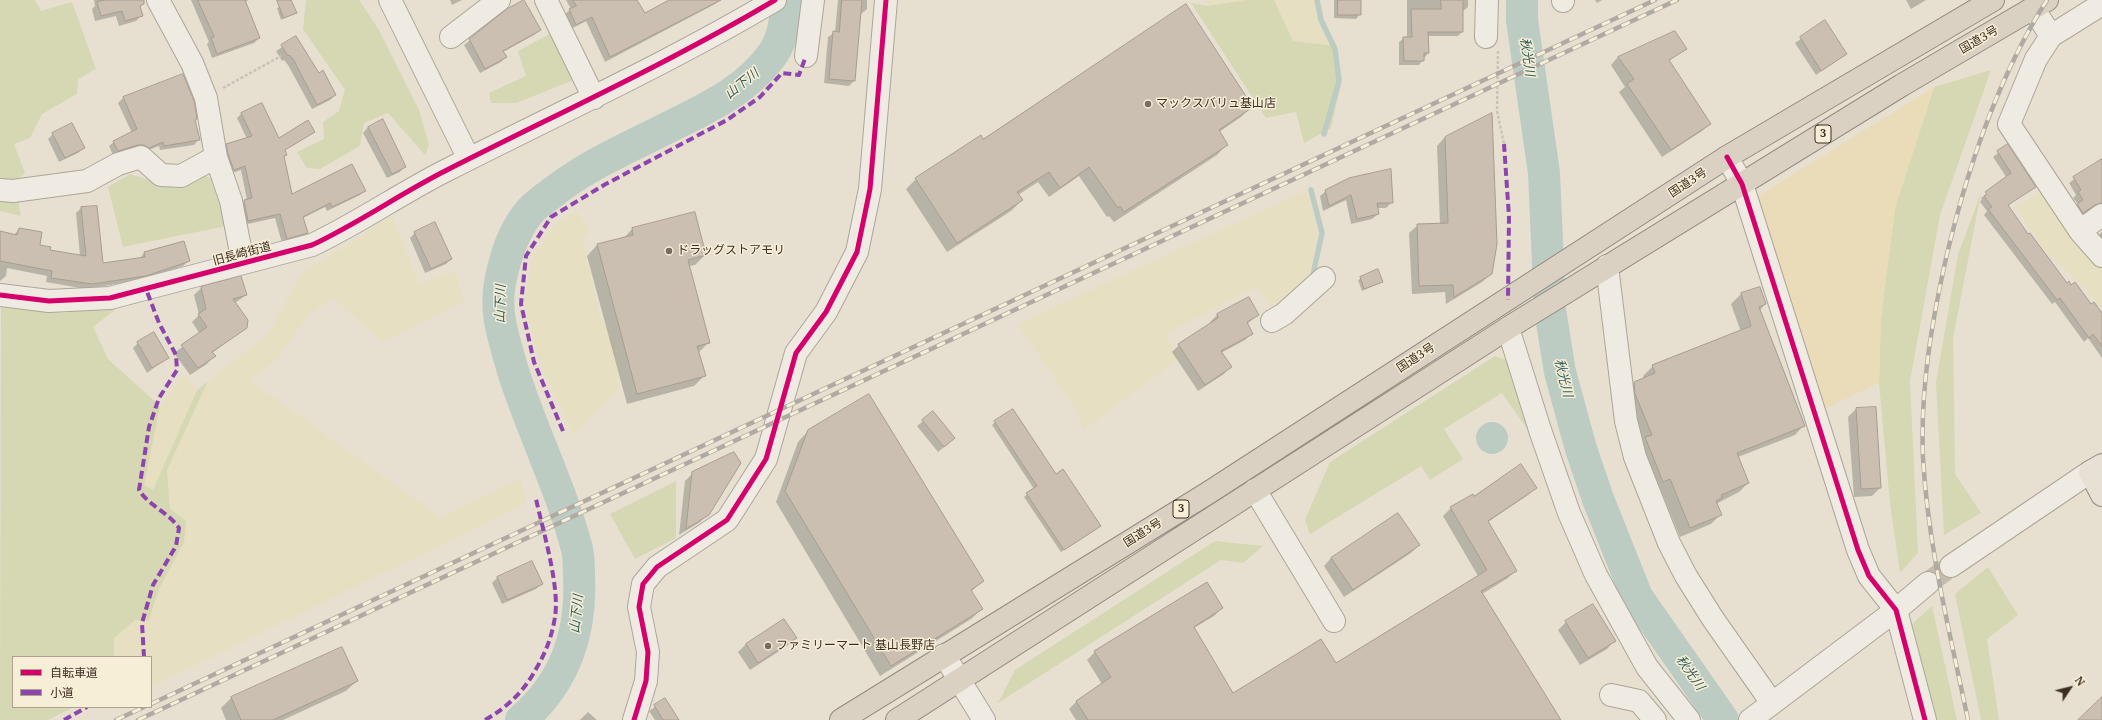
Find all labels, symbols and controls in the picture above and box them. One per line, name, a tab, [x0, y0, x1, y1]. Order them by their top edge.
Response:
street label: 国道3号	[1957, 23, 2001, 57]
water label: 秋光川	[1517, 37, 1537, 77]
water label: 山下川	[722, 66, 762, 102]
place label: マックスバリュ基山店	[1156, 97, 1276, 111]
marker: マックスバリュ基山店	[1143, 99, 1153, 109]
road number: 3	[1815, 125, 1831, 143]
street label: 国道3号	[1666, 165, 1710, 201]
street label: 旧長崎街道	[211, 239, 273, 269]
place label: ドラッグストアモリ	[677, 244, 785, 258]
marker: ドラッグストアモリ	[664, 246, 674, 256]
water label: 山下川	[493, 284, 509, 324]
street label: 国道3号	[1394, 340, 1438, 376]
water label: 秋光川	[1551, 357, 1575, 399]
road number: 3	[1173, 500, 1189, 518]
street label: 国道3号	[1121, 516, 1165, 550]
water label: 山下川	[567, 594, 587, 634]
place label: ファミリーマート 基山長野店	[776, 639, 935, 653]
marker: ファミリーマート 基山長野店	[763, 641, 773, 651]
water label: 秋光川	[1672, 653, 1708, 693]
legend	[12, 656, 152, 708]
text: 自転車道	[50, 664, 98, 681]
north arrow	[2050, 668, 2090, 708]
text: N	[2072, 673, 2089, 689]
text: 小道	[50, 684, 74, 701]

